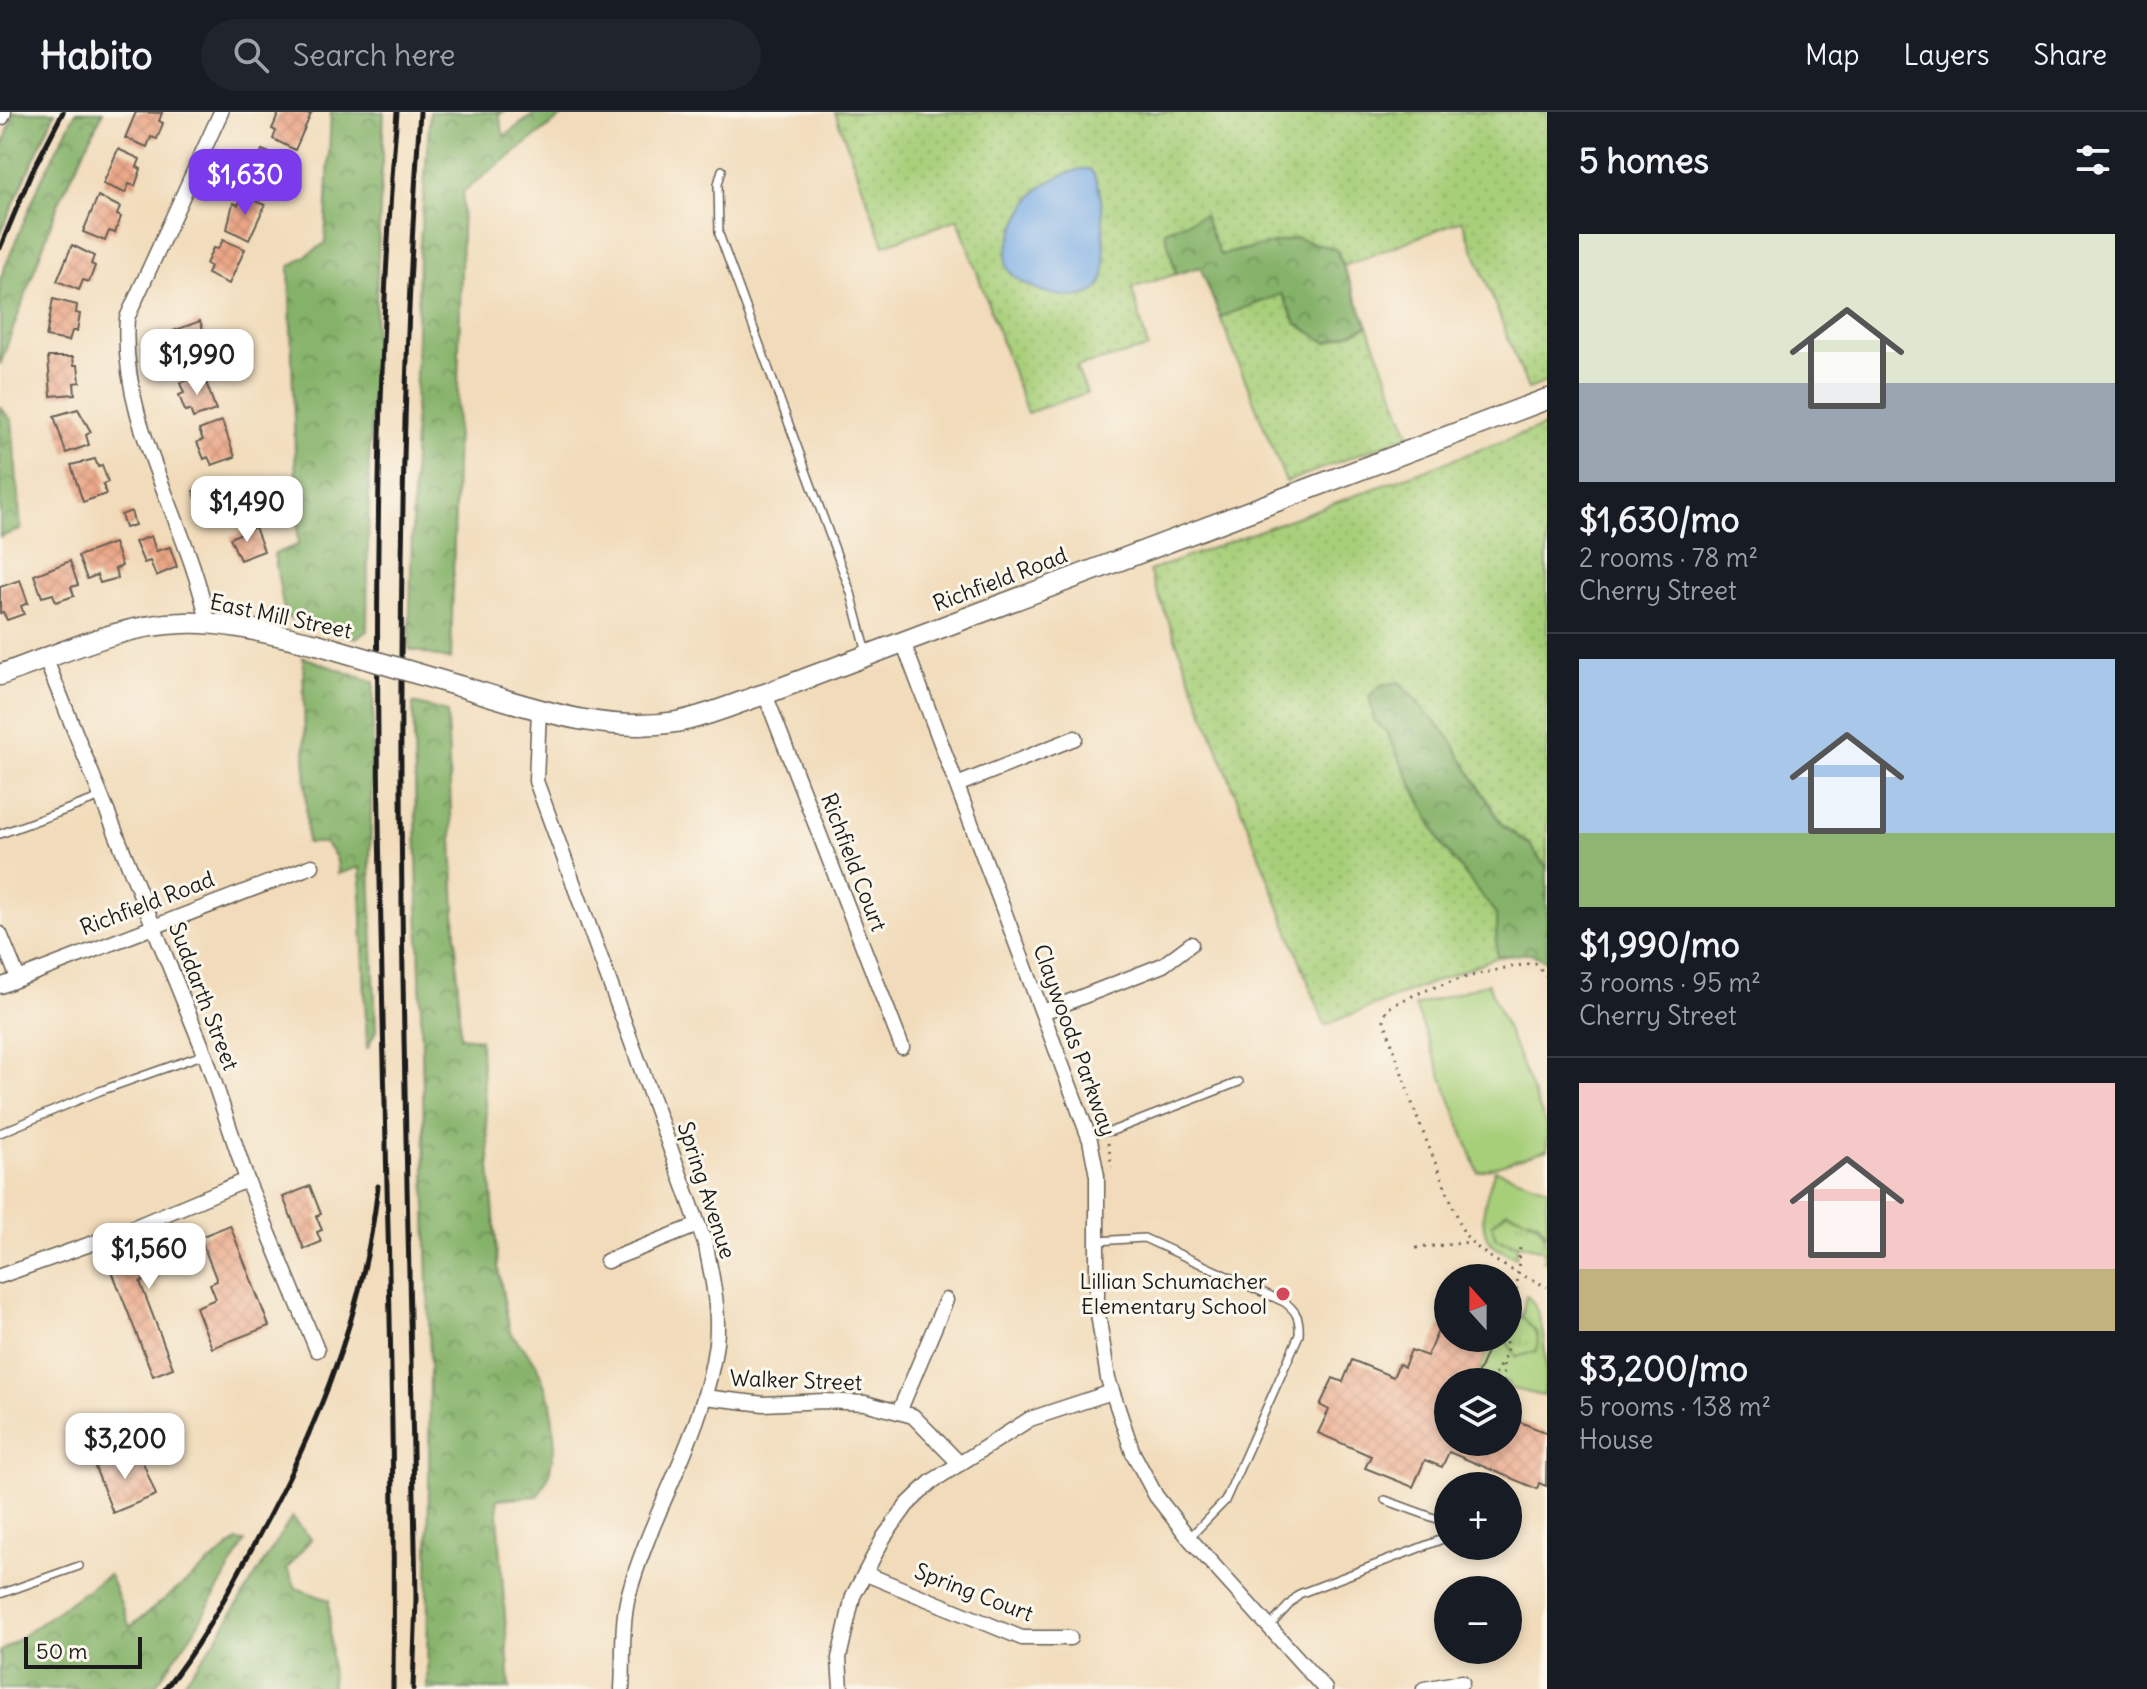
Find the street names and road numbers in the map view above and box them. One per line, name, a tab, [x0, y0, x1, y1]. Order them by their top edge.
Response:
street label: Richfield Road	[929, 541, 1071, 617]
street label: East Mill Street	[208, 587, 354, 645]
street label: Richfield Court	[815, 789, 893, 935]
street label: Richfield Road	[76, 865, 218, 941]
street label: Suddarth Street	[163, 918, 245, 1074]
street label: Claywoods Parkway	[1027, 940, 1123, 1140]
street label: Spring Avenue	[672, 1118, 742, 1262]
street label: Walker Street	[729, 1364, 863, 1396]
street label: Spring Court	[911, 1557, 1037, 1627]

